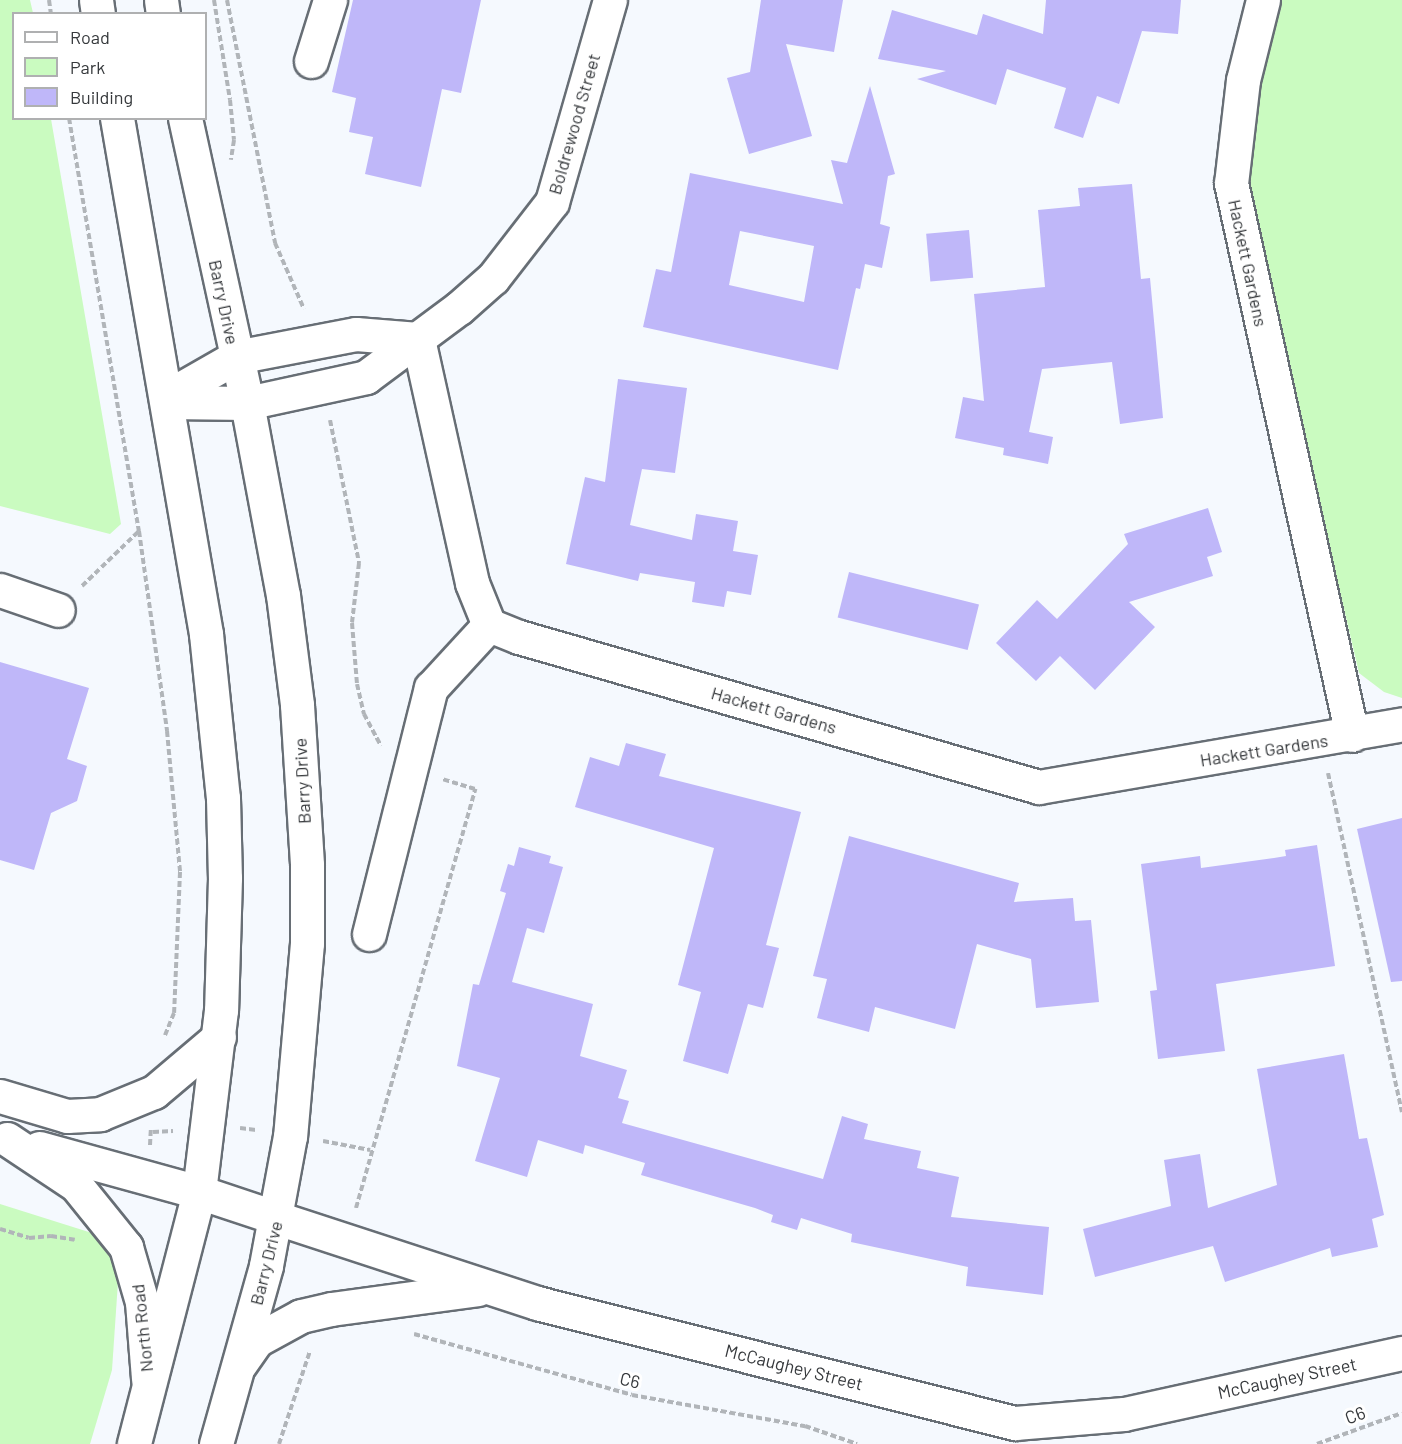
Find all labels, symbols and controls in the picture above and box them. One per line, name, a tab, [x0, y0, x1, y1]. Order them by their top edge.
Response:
legend	[12, 12, 207, 120]
text: Road	[70, 26, 110, 48]
street label: Boldrewood Street	[544, 51, 604, 197]
text: Park	[70, 56, 105, 78]
text: Building	[70, 86, 133, 108]
street label: Hackett Gardens	[1224, 197, 1272, 329]
street label: Barry Drive	[204, 258, 244, 346]
street label: Hackett Gardens	[709, 682, 839, 738]
street label: Hackett Gardens	[1198, 729, 1330, 771]
street label: Barry Drive	[289, 738, 315, 824]
street label: Barry Drive	[245, 1219, 287, 1307]
street label: North Road	[127, 1283, 157, 1373]
street label: McCaughey Street	[723, 1339, 865, 1395]
street label: McCaughey Street	[1216, 1353, 1358, 1403]
street label: C6	[618, 1367, 642, 1393]
street label: C6	[1342, 1401, 1368, 1429]

